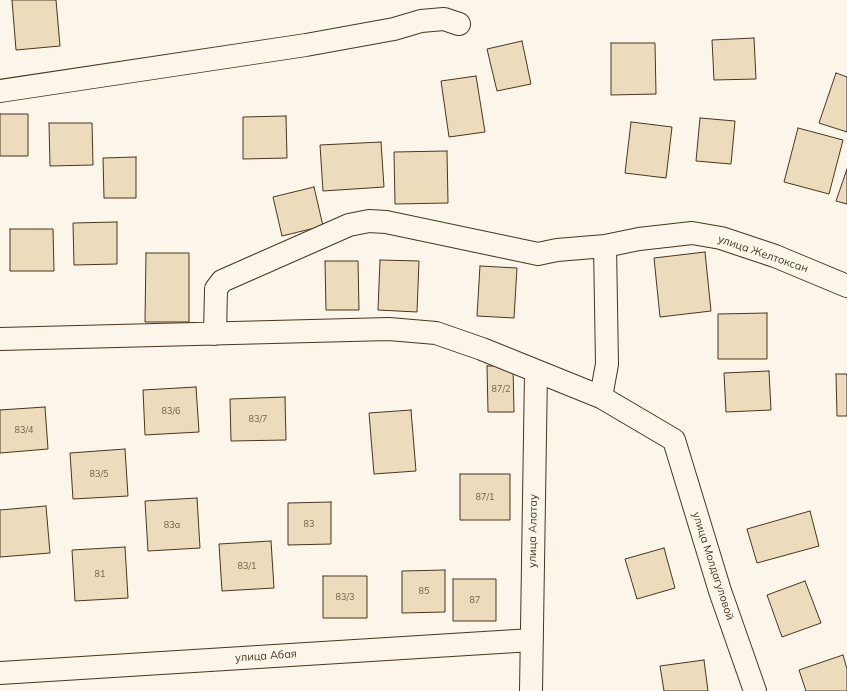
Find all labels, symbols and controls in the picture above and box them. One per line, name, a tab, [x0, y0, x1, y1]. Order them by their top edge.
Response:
street label: улица Желтоксан	[716, 232, 810, 276]
house number: 87/2	[492, 384, 510, 394]
house number: 83/6	[162, 406, 180, 416]
house number: 83/7	[249, 414, 267, 424]
house number: 83/4	[15, 425, 33, 435]
house number: 83/5	[90, 469, 108, 479]
house number: 87/1	[476, 492, 494, 502]
street label: улица Алатау	[526, 494, 540, 568]
street label: улица Молдагуловой	[689, 510, 737, 622]
house number: 83	[304, 519, 314, 529]
house number: 83а	[164, 520, 180, 530]
house number: 83/1	[238, 561, 256, 571]
house number: 81	[95, 569, 105, 579]
house number: 85	[419, 586, 429, 596]
house number: 83/3	[336, 592, 354, 602]
house number: 87	[470, 595, 480, 605]
street label: улица Абая	[235, 647, 297, 665]

